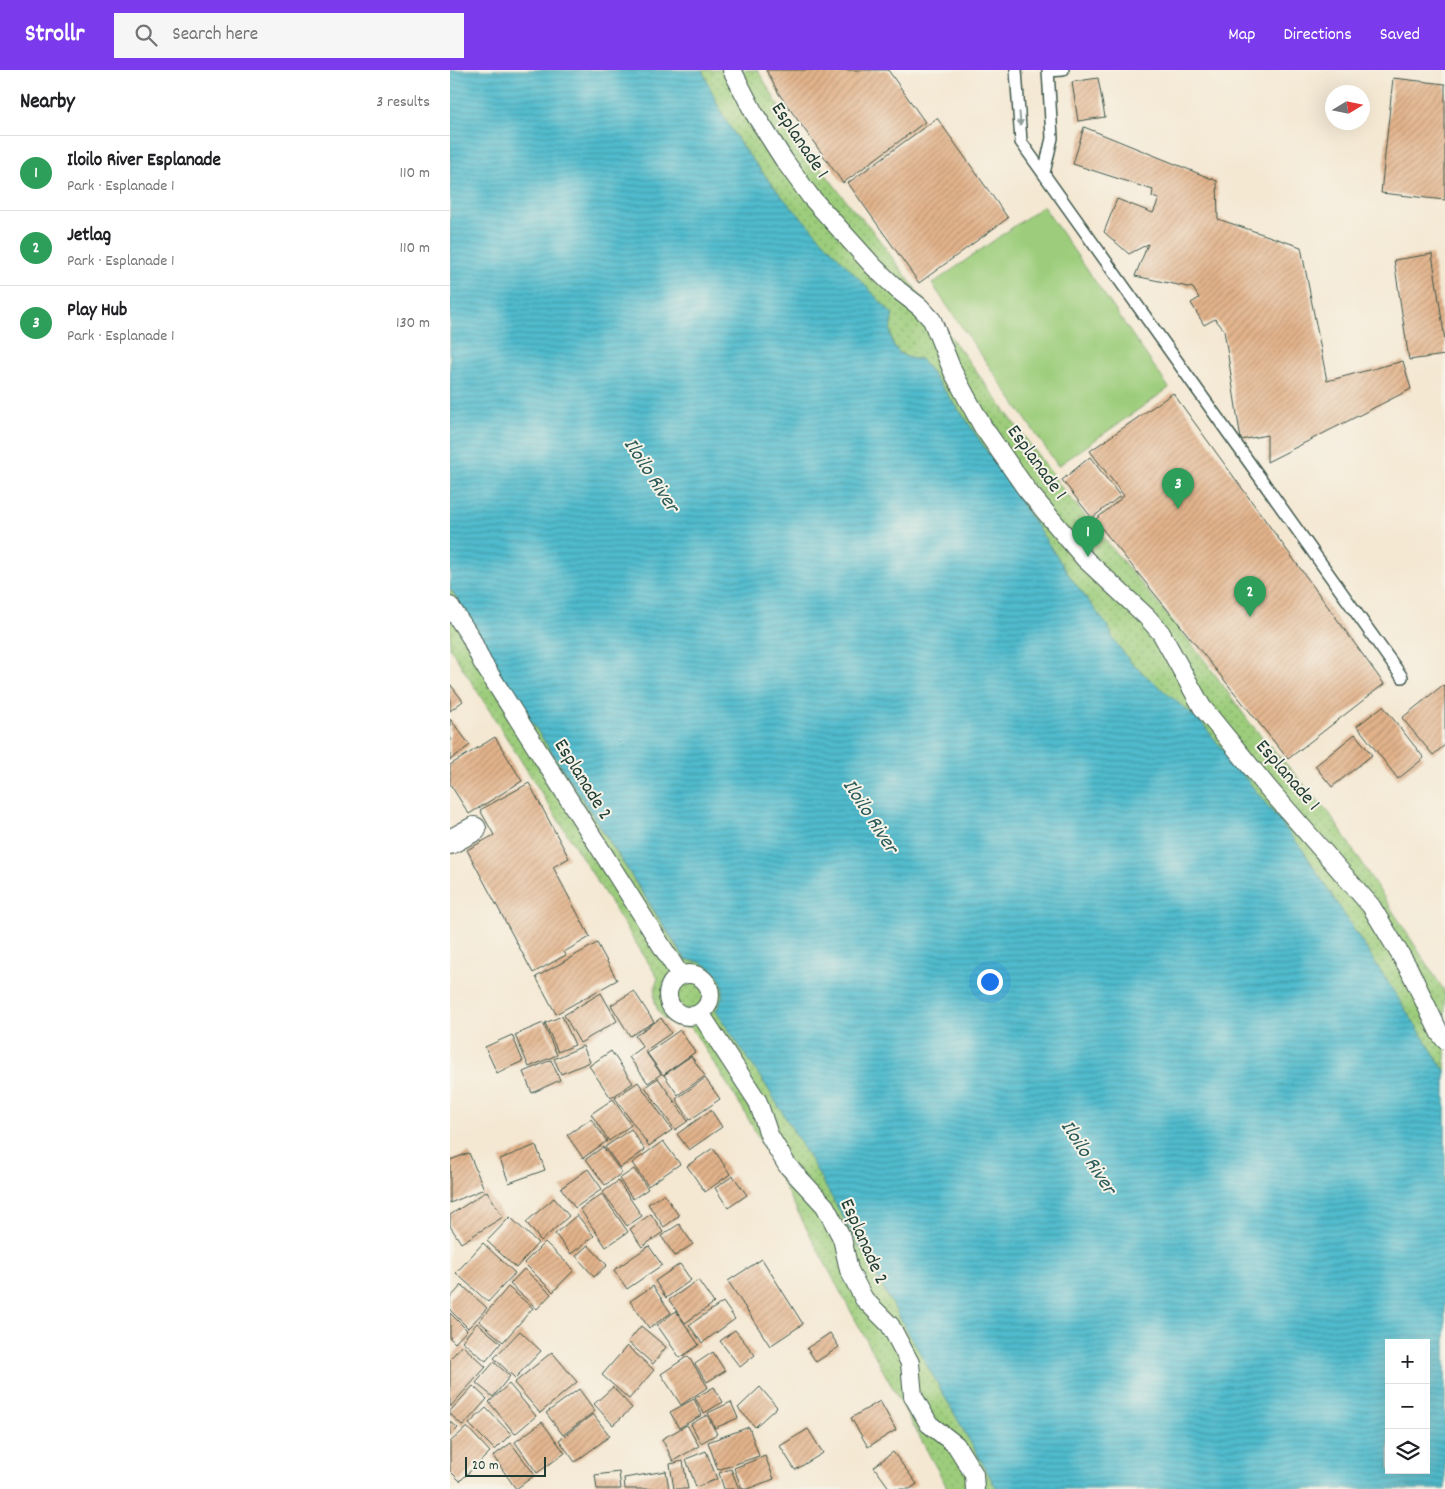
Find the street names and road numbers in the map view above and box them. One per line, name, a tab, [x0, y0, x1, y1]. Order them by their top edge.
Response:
street label: Esplanade 1	[763, 97, 835, 185]
street label: Esplanade 1	[999, 420, 1073, 506]
street label: Esplanade 2	[546, 734, 618, 826]
street label: Esplanade 1	[1248, 734, 1326, 818]
street label: Esplanade 2	[832, 1195, 894, 1289]

